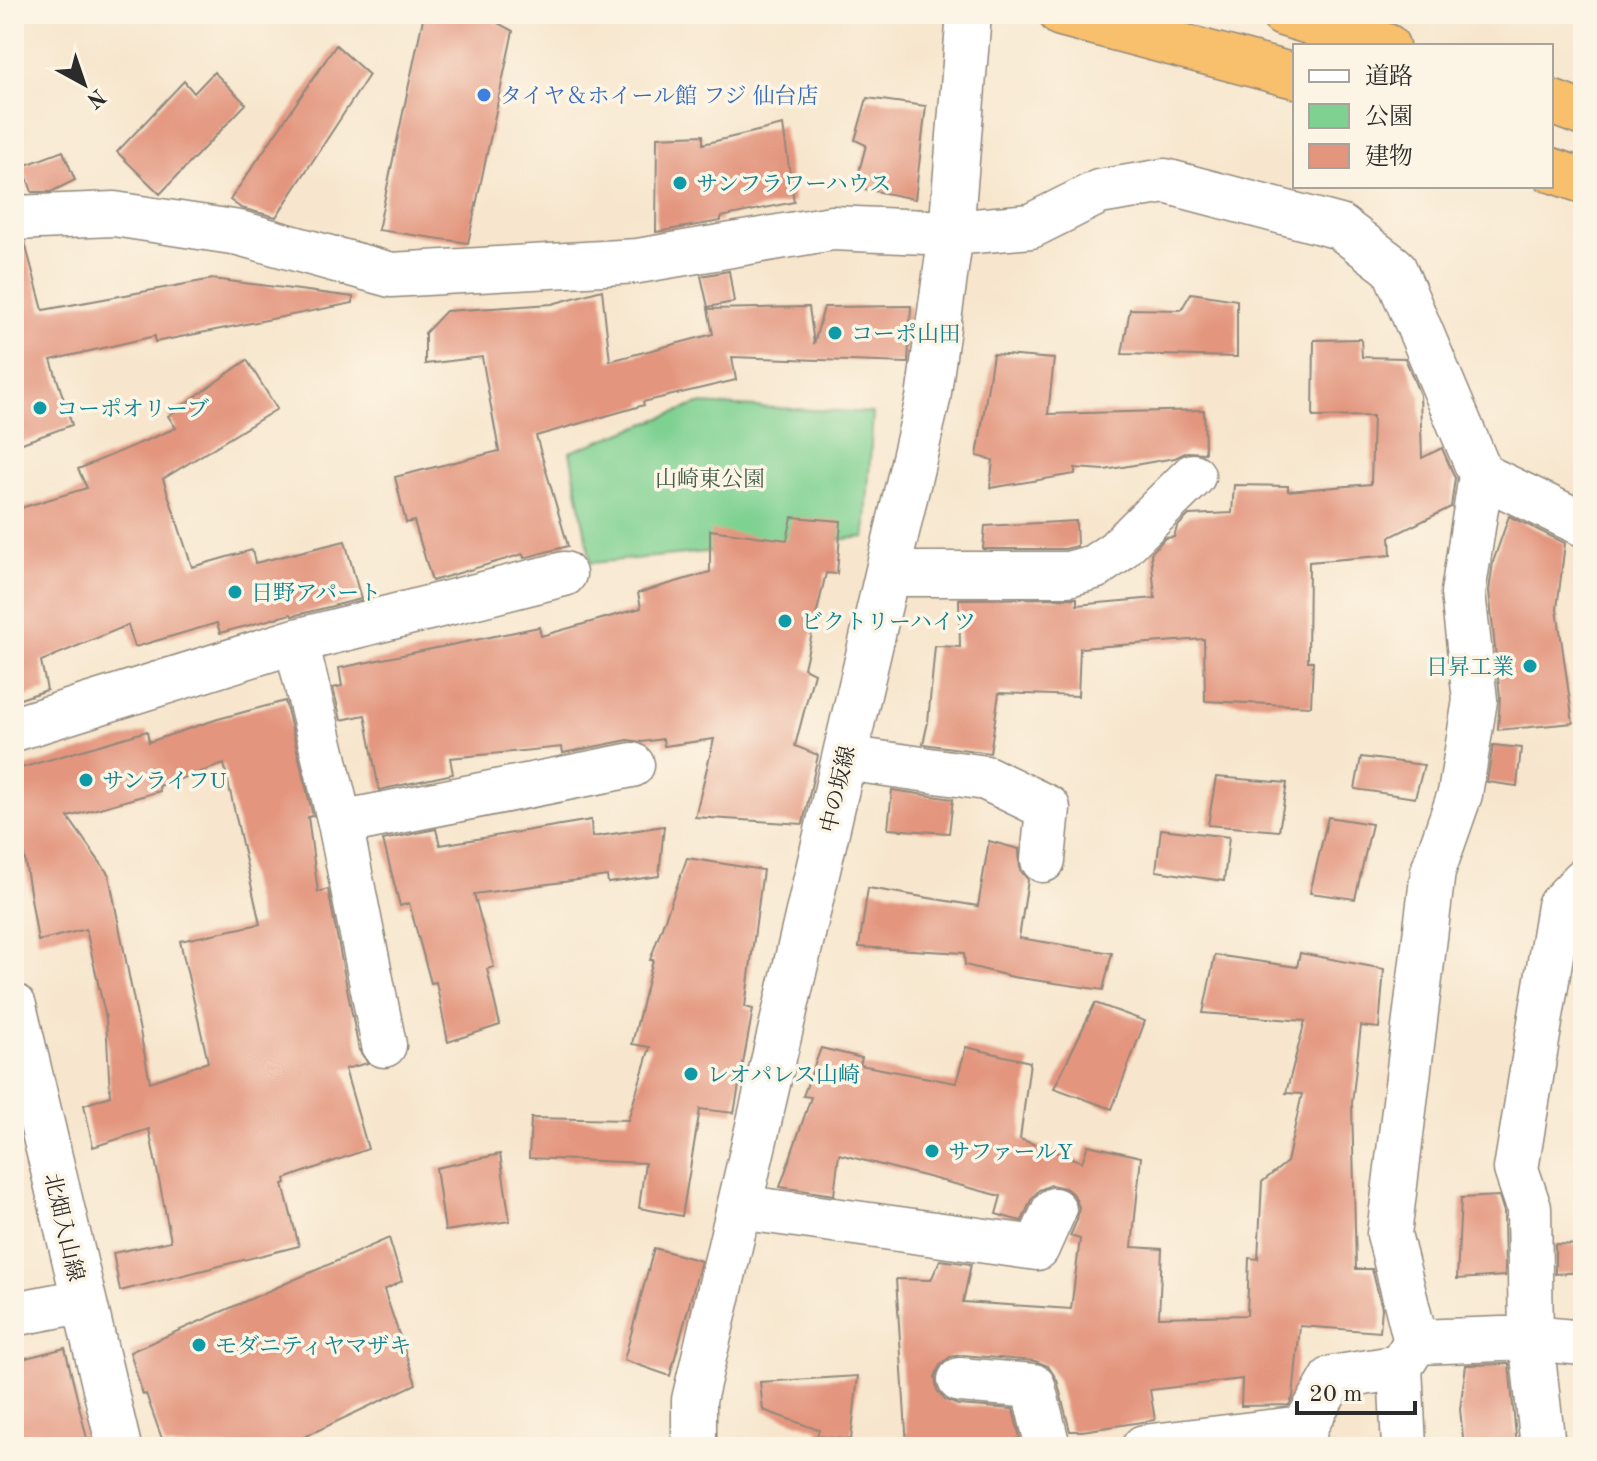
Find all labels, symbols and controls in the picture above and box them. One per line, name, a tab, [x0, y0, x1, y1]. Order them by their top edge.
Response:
north arrow	[44, 44, 124, 124]
legend	[1293, 44, 1553, 188]
text: 道路	[1365, 63, 1413, 90]
text: N	[82, 84, 109, 112]
place label: タイヤ＆ホイール館 フジ 仙台店	[500, 84, 819, 108]
marker: タイヤ＆ホイール館 フジ 仙台店	[475, 86, 493, 104]
text: 公園	[1365, 104, 1413, 130]
text: 建物	[1365, 143, 1413, 170]
marker: サンフラワーハウス	[671, 174, 689, 192]
place label: サンフラワーハウス	[696, 174, 891, 196]
place label: コーポ山田	[851, 323, 961, 346]
marker: コーポ山田	[826, 324, 844, 342]
place label: コーポオリーブ	[56, 398, 209, 421]
marker: コーポオリーブ	[31, 399, 49, 417]
park label: 山崎東公園	[655, 467, 765, 491]
place label: 日野アパート	[251, 582, 381, 605]
marker: 日野アパート	[226, 583, 244, 601]
place label: ビクトリーハイツ	[801, 611, 976, 634]
marker: ビクトリーハイツ	[776, 612, 794, 630]
place label: 日昇工業	[1426, 655, 1514, 679]
marker: 日昇工業	[1521, 657, 1539, 675]
street label: 中の坂線	[816, 744, 860, 835]
marker: サンライフU	[77, 771, 95, 789]
place label: サンライフU	[102, 771, 227, 793]
place label: レオパレス山崎	[707, 1063, 860, 1087]
marker: レオパレス山崎	[682, 1065, 700, 1083]
marker: サファールY	[923, 1142, 941, 1160]
place label: サファールY	[948, 1142, 1073, 1164]
street label: 北畑入山線	[40, 1171, 88, 1284]
place label: モダニティヤマザキ	[215, 1335, 411, 1358]
marker: モダニティヤマザキ	[190, 1336, 208, 1354]
scale bar	[1297, 1365, 1415, 1415]
text: 20 m	[1309, 1383, 1363, 1407]

